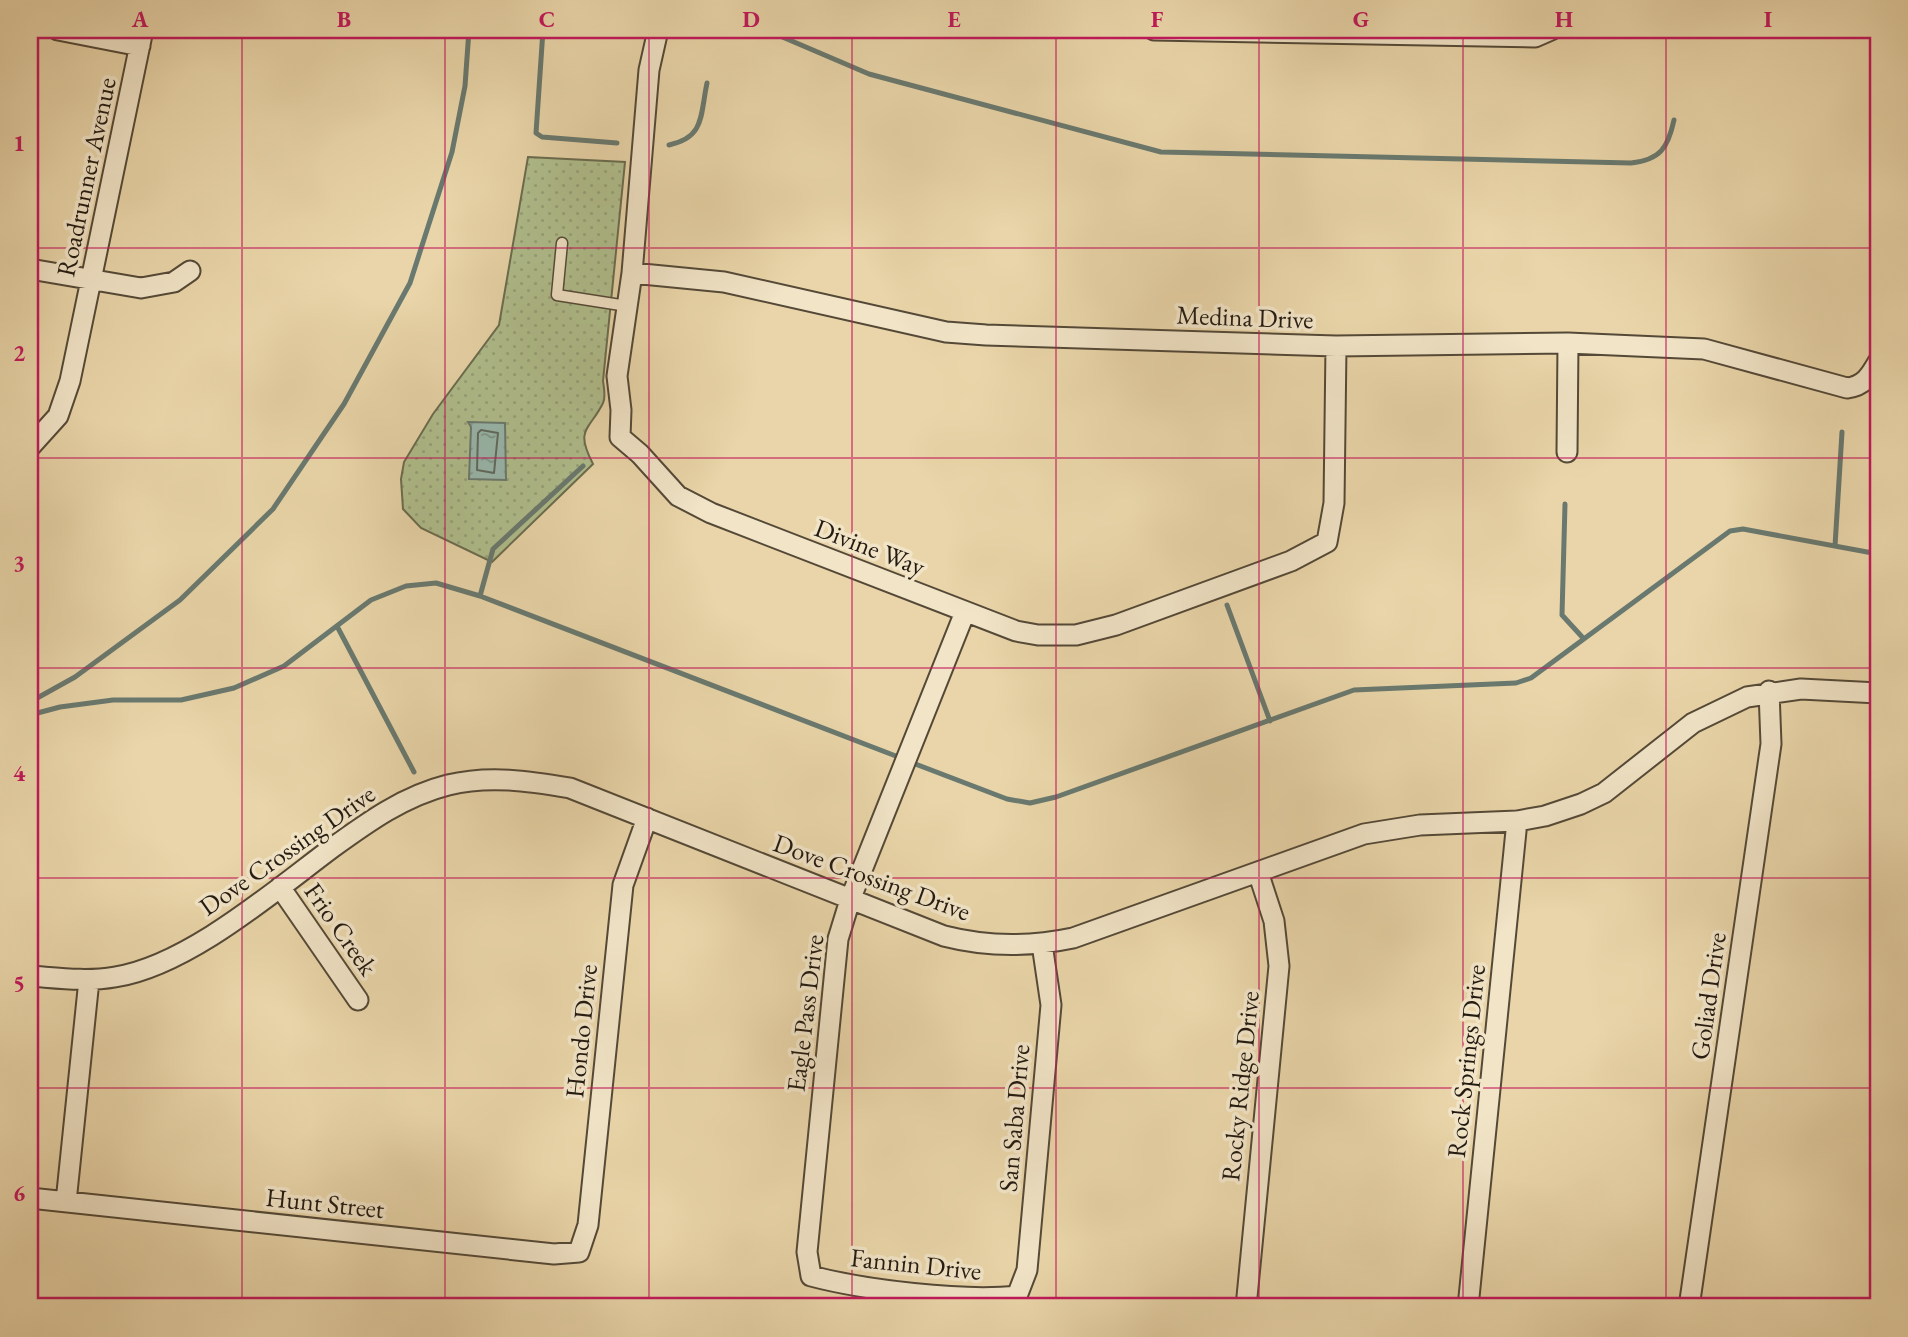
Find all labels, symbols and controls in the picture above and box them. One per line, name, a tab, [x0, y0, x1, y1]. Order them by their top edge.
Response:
text: A	[131, 4, 149, 34]
text: B	[337, 4, 351, 34]
text: C	[539, 4, 555, 34]
text: D	[742, 4, 760, 34]
text: E	[947, 4, 961, 34]
text: F	[1151, 4, 1164, 34]
text: G	[1353, 4, 1369, 34]
text: H	[1555, 4, 1573, 34]
text: I	[1764, 4, 1772, 34]
street label: Roadrunner Avenue	[48, 74, 124, 280]
text: 1	[13, 128, 25, 158]
street label: Medina Drive	[1176, 298, 1314, 336]
text: 2	[13, 338, 25, 368]
street label: Divine Way	[810, 510, 931, 584]
text: 3	[13, 548, 25, 578]
text: 4	[13, 758, 26, 788]
street label: Dove Crossing Drive	[192, 777, 382, 923]
street label: Dove Crossing Drive	[769, 826, 975, 928]
street label: Frio Creek	[297, 876, 386, 983]
street label: Goliad Drive	[1682, 930, 1734, 1062]
street label: Eagle Pass Drive	[778, 932, 832, 1094]
street label: Hondo Drive	[557, 962, 605, 1100]
street label: Rock Springs Drive	[1439, 963, 1493, 1159]
text: 5	[13, 968, 25, 998]
street label: Rocky Ridge Drive	[1213, 989, 1267, 1183]
street label: San Saba Drive	[991, 1043, 1037, 1193]
text: 6	[13, 1178, 25, 1208]
street label: Hunt Street	[264, 1180, 386, 1226]
street label: Fannin Drive	[849, 1240, 983, 1288]

